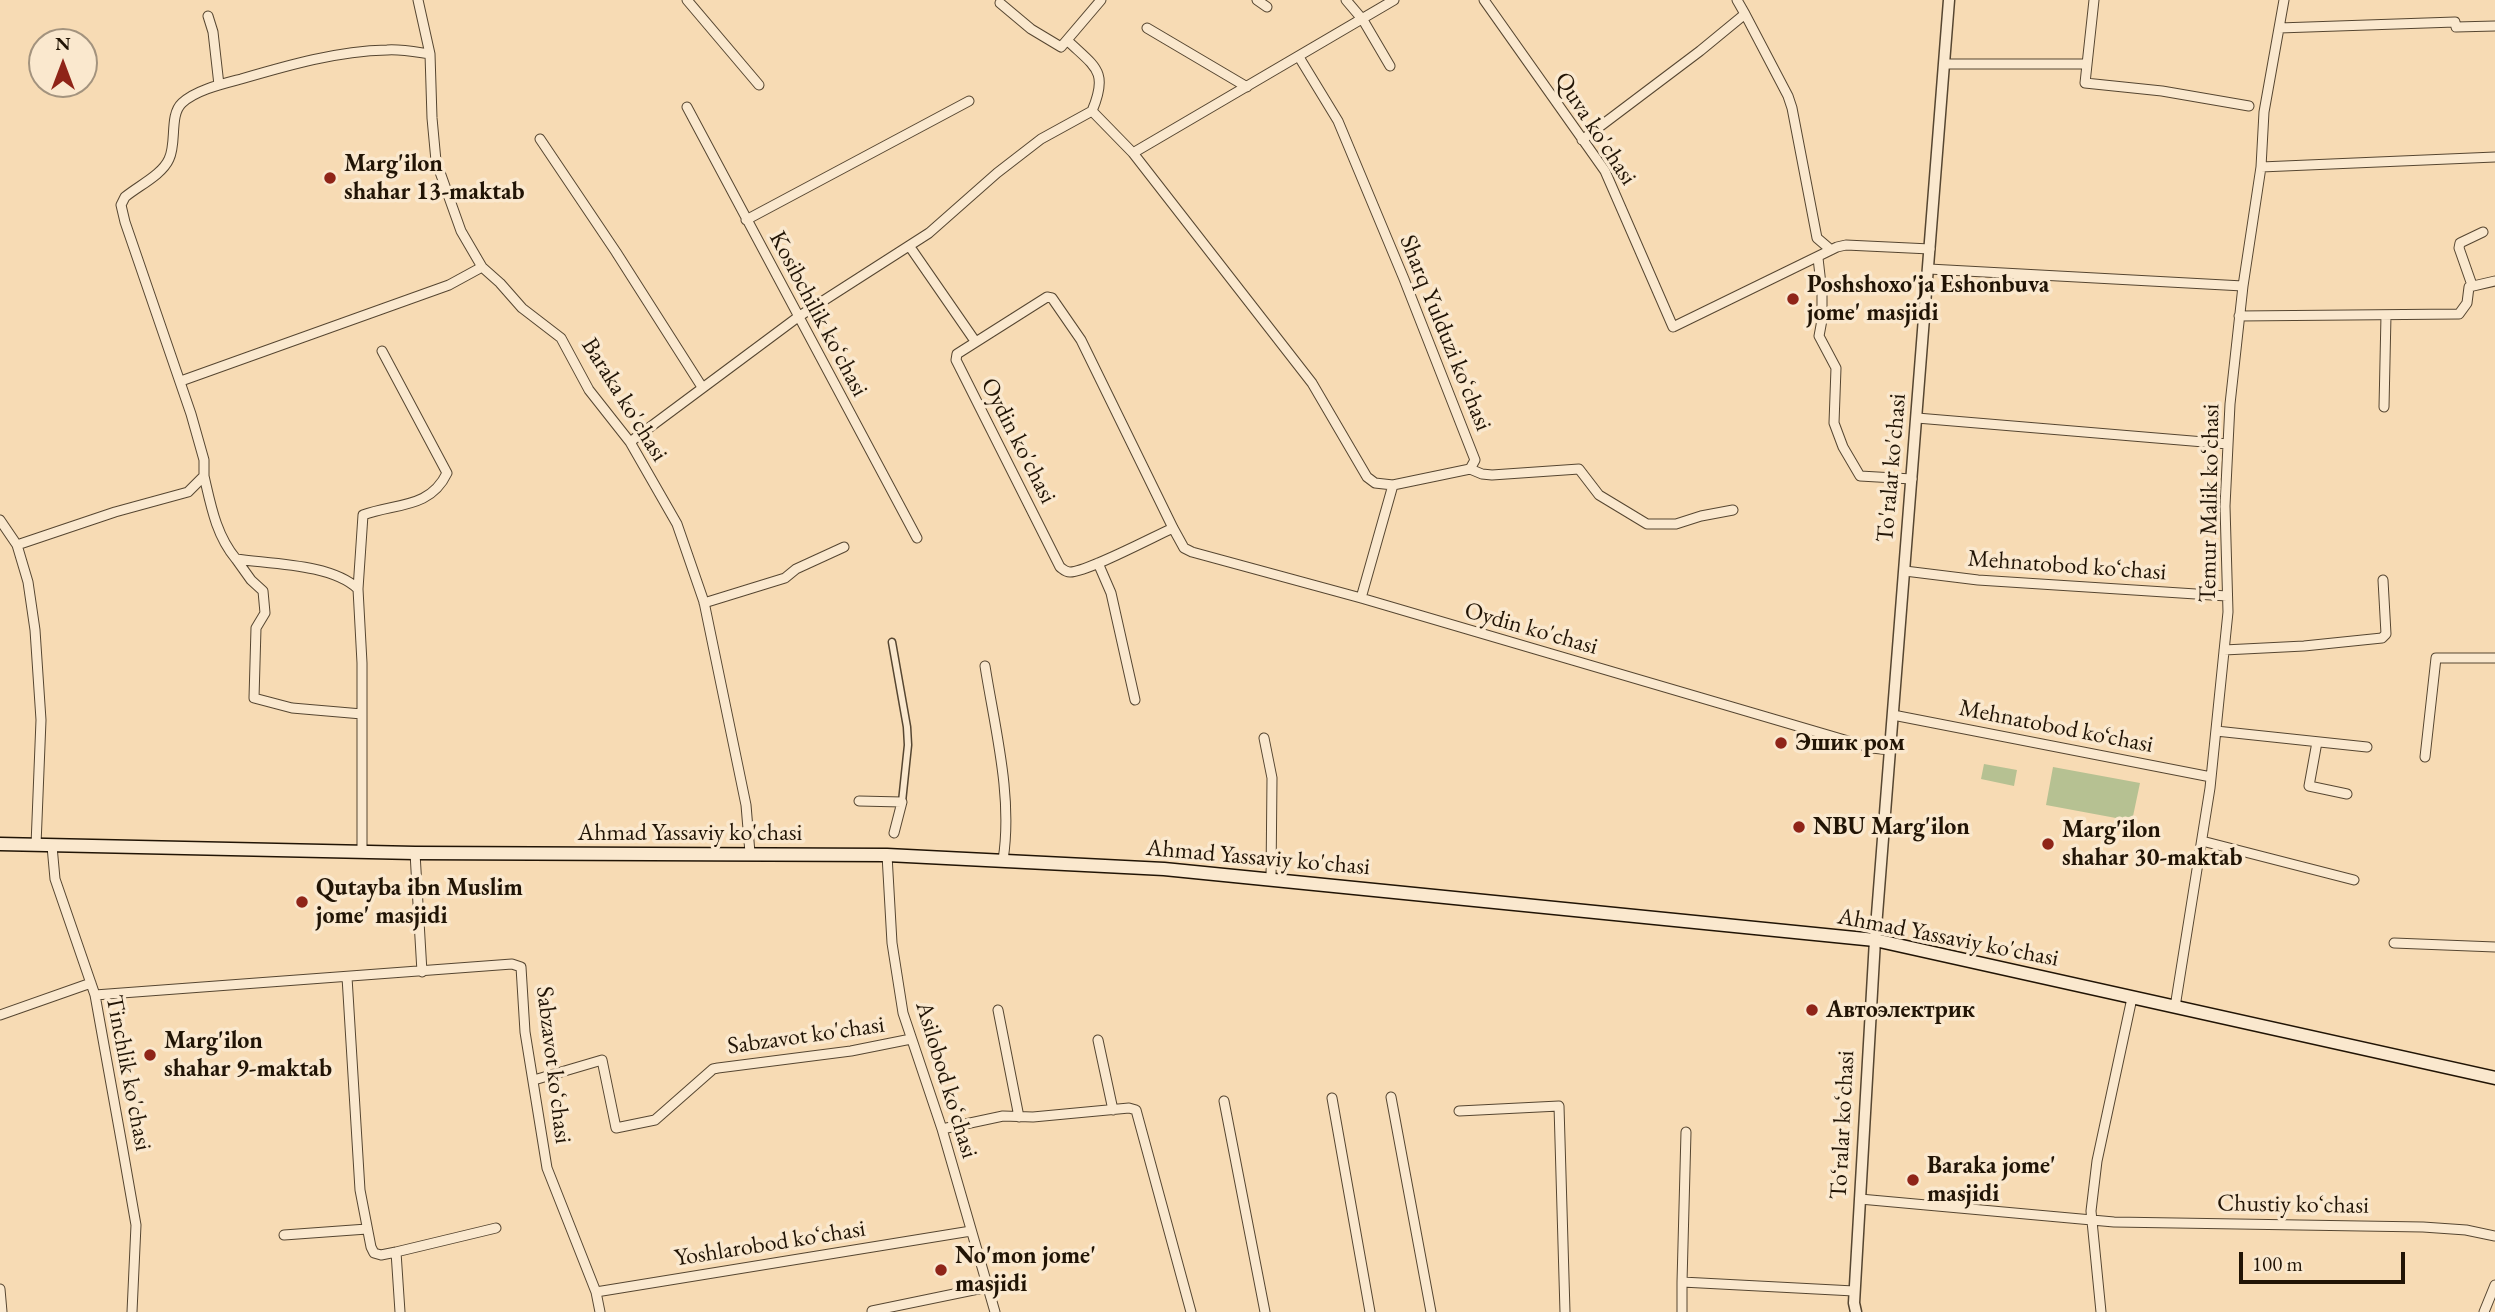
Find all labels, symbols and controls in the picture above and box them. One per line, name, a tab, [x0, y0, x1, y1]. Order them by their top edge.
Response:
north arrow	[28, 28, 98, 98]
text: N	[55, 31, 71, 56]
street label: Quva ko'chasi	[1548, 67, 1642, 191]
place label: Marg'ilon shahar 13-maktab	[344, 150, 525, 206]
marker: Marg'ilon shahar 13-maktab	[322, 170, 338, 186]
street label: Kosibchilik koʻchasi	[762, 226, 874, 402]
street label: Sharq Yulduzi koʻchasi	[1393, 231, 1497, 435]
place label: Poshshoxo'ja Eshonbuva jome' masjidi	[1807, 271, 2049, 327]
marker: Poshshoxo'ja Eshonbuva jome' masjidi	[1785, 291, 1801, 307]
street label: Baraka ko'chasi	[575, 333, 673, 467]
street label: Oydin ko'chasi	[974, 373, 1062, 509]
street label: To'ralar ko'chasi	[1871, 392, 1913, 544]
street label: Temur Malik koʻchasi	[2194, 403, 2226, 603]
street label: Mehnatobod koʻchasi	[1967, 545, 2167, 587]
street label: Oydin ko'chasi	[1461, 596, 1601, 662]
street label: Mehnatobod ko‘chasi	[1956, 694, 2156, 760]
place label: Эшик ром	[1795, 729, 1905, 757]
marker: Эшик ром	[1773, 735, 1789, 751]
place label: NBU Marg'ilon	[1813, 813, 1970, 841]
place label: Marg'ilon shahar 30-maktab	[2062, 816, 2243, 872]
street label: Ahmad Yassaviy ko'chasi	[578, 819, 802, 847]
marker: NBU Marg'ilon	[1791, 819, 1807, 835]
street label: Ahmad Yassaviy ko'chasi	[1145, 834, 1371, 882]
marker: Marg'ilon shahar 30-maktab	[2040, 836, 2056, 852]
place label: Qutayba ibn Muslim jome' masjidi	[316, 874, 523, 930]
marker: Qutayba ibn Muslim jome' masjidi	[294, 894, 310, 910]
street label: Ahmad Yassaviy ko'chasi	[1835, 902, 2061, 974]
street label: Sabzavot koʻchasi	[529, 985, 577, 1145]
street label: Tinchlik ko'chasi	[99, 993, 157, 1153]
place label: Автоэлектрик	[1826, 996, 1975, 1024]
street label: Asilobod koʻchasi	[908, 998, 984, 1162]
marker: Автоэлектрик	[1804, 1002, 1820, 1018]
street label: Sabzavot ko'chasi	[726, 1011, 886, 1061]
place label: Marg'ilon shahar 9-maktab	[164, 1027, 332, 1083]
marker: Marg'ilon shahar 9-maktab	[142, 1047, 158, 1063]
street label: Toʻralar koʻchasi	[1825, 1050, 1861, 1200]
place label: Baraka jome' masjidi	[1927, 1152, 2056, 1208]
marker: Baraka jome' masjidi	[1905, 1172, 1921, 1188]
street label: Chustiy koʻchasi	[2217, 1189, 2369, 1221]
street label: Yoshlarobod koʻchasi	[672, 1215, 868, 1273]
scale bar	[2243, 1238, 2409, 1282]
place label: No'mon jome' masjidi	[955, 1242, 1096, 1298]
text: 100 m	[2252, 1250, 2303, 1277]
marker: No'mon jome' masjidi	[933, 1262, 949, 1278]

